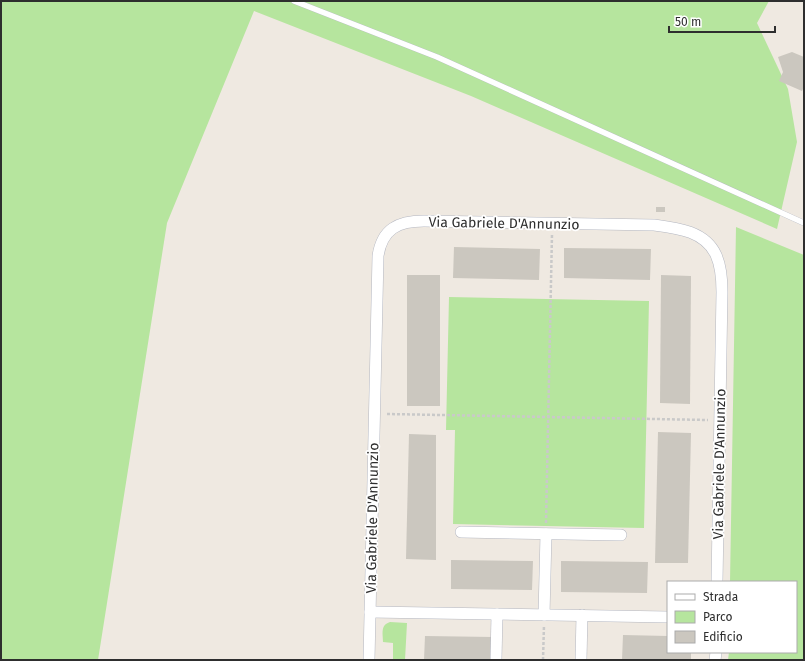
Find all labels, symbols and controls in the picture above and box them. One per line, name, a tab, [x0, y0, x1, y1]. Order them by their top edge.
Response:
scale bar	[669, 8, 775, 34]
text: 50 m	[675, 15, 701, 29]
street label: Via Gabriele D'Annunzio	[428, 214, 580, 233]
street label: Via Gabriele D'Annunzio	[710, 388, 729, 540]
street label: Via Gabriele D'Annunzio	[363, 442, 382, 594]
legend	[667, 581, 797, 653]
text: Strada	[703, 590, 738, 604]
text: Parco	[703, 610, 733, 624]
text: Edificio	[703, 630, 743, 644]

